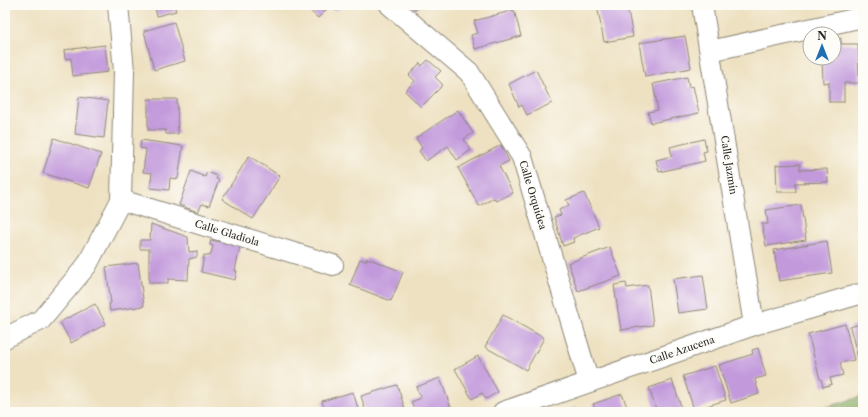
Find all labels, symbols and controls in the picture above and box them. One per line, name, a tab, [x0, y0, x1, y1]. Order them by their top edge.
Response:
north arrow	[802, 26, 842, 66]
text: N	[817, 29, 827, 43]
street label: Calle Jazmín	[718, 135, 740, 196]
street label: Calle Orquídea	[516, 159, 550, 232]
street label: Calle Gladiola	[193, 217, 262, 249]
street label: Calle Azucena	[648, 333, 717, 367]

